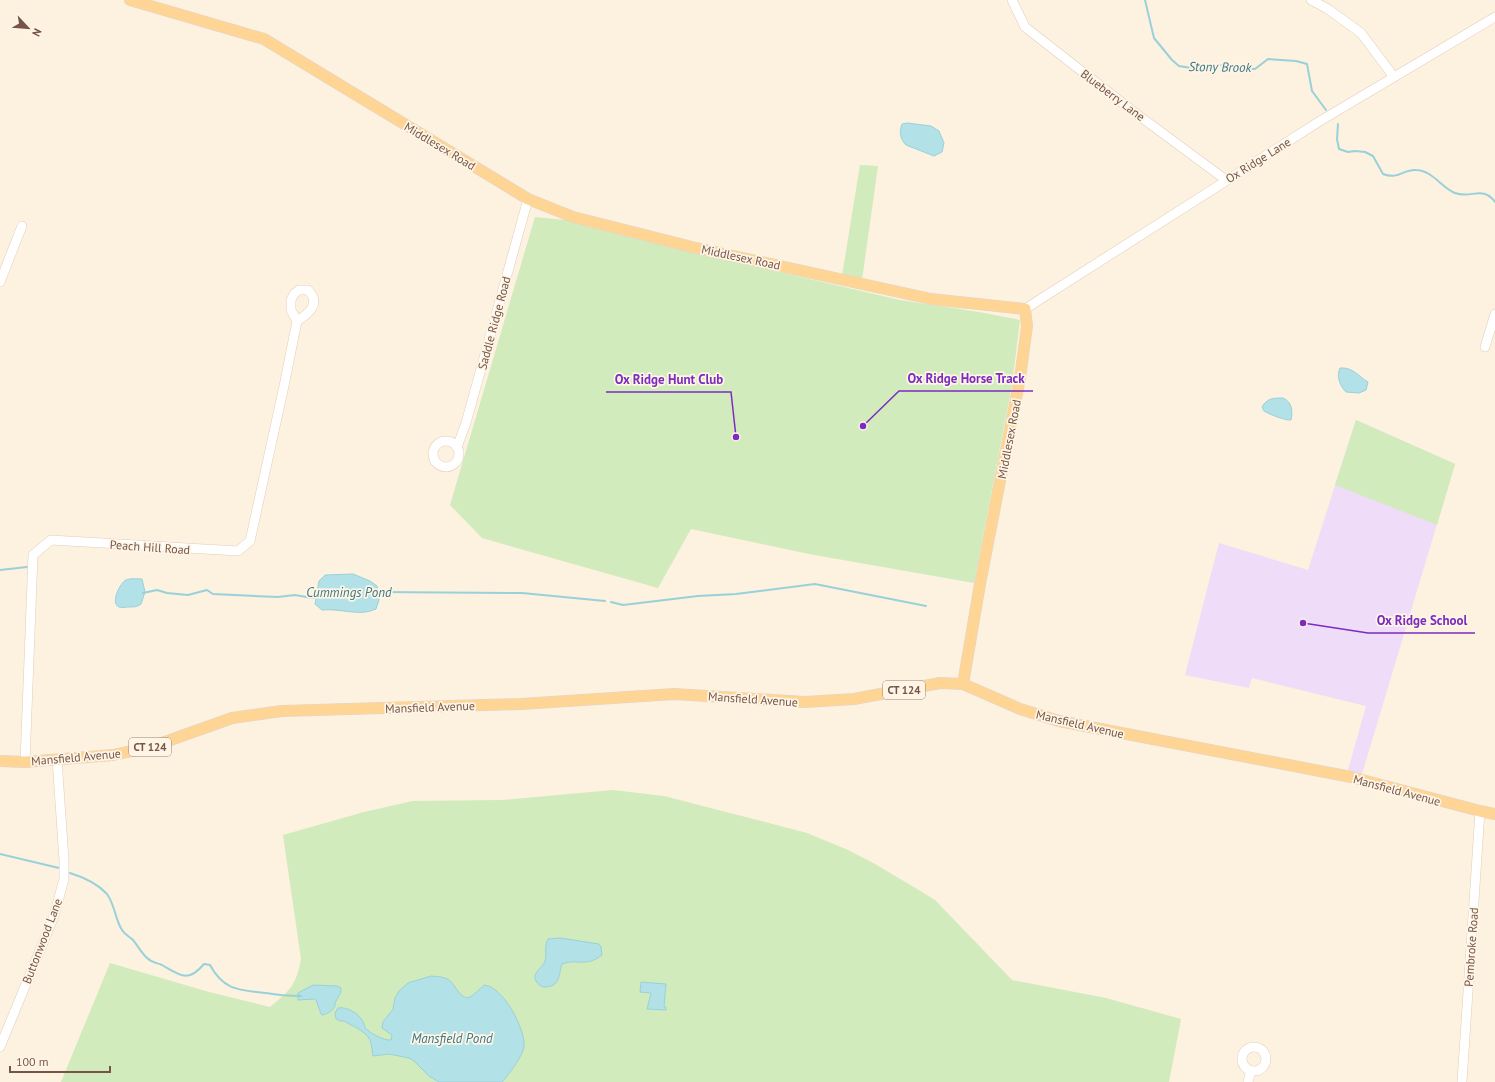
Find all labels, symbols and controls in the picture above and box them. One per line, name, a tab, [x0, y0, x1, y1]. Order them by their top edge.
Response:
north arrow	[8, 8, 48, 48]
text: N	[29, 26, 45, 39]
water label: Stony Brook	[1188, 58, 1253, 76]
street label: Blueberry Lane	[1078, 66, 1148, 124]
street label: Middlesex Road	[402, 119, 478, 173]
street label: Ox Ridge Lane	[1223, 134, 1293, 186]
street label: Middlesex Road	[700, 241, 782, 273]
street label: Saddle Ridge Road	[474, 275, 514, 371]
callout: Ox Ridge Horse Track	[899, 366, 1033, 391]
callout: Ox Ridge Hunt Club	[606, 367, 731, 392]
text: Ox Ridge Horse Track	[907, 370, 1025, 387]
text: Ox Ridge Hunt Club	[615, 371, 723, 388]
street label: Middlesex Road	[994, 398, 1024, 480]
street label: Peach Hill Road	[109, 537, 191, 557]
water label: Cummings Pond	[306, 584, 392, 601]
callout: Ox Ridge School	[1368, 608, 1475, 633]
text: Ox Ridge School	[1377, 612, 1467, 629]
road number: CT 124	[883, 681, 925, 699]
street label: Mansfield Avenue	[708, 688, 798, 710]
street label: Mansfield Avenue	[385, 698, 475, 716]
street label: Mansfield Avenue	[1035, 707, 1125, 741]
road number: CT 124	[129, 738, 171, 756]
street label: Mansfield Avenue	[31, 746, 121, 768]
street label: Mansfield Avenue	[1352, 771, 1442, 809]
street label: Buttonwood Lane	[19, 896, 65, 986]
street label: Pembroke Road	[1461, 907, 1481, 987]
water label: Mansfield Pond	[411, 1030, 493, 1047]
scale bar	[10, 1048, 110, 1074]
text: 100 m	[16, 1054, 49, 1069]

